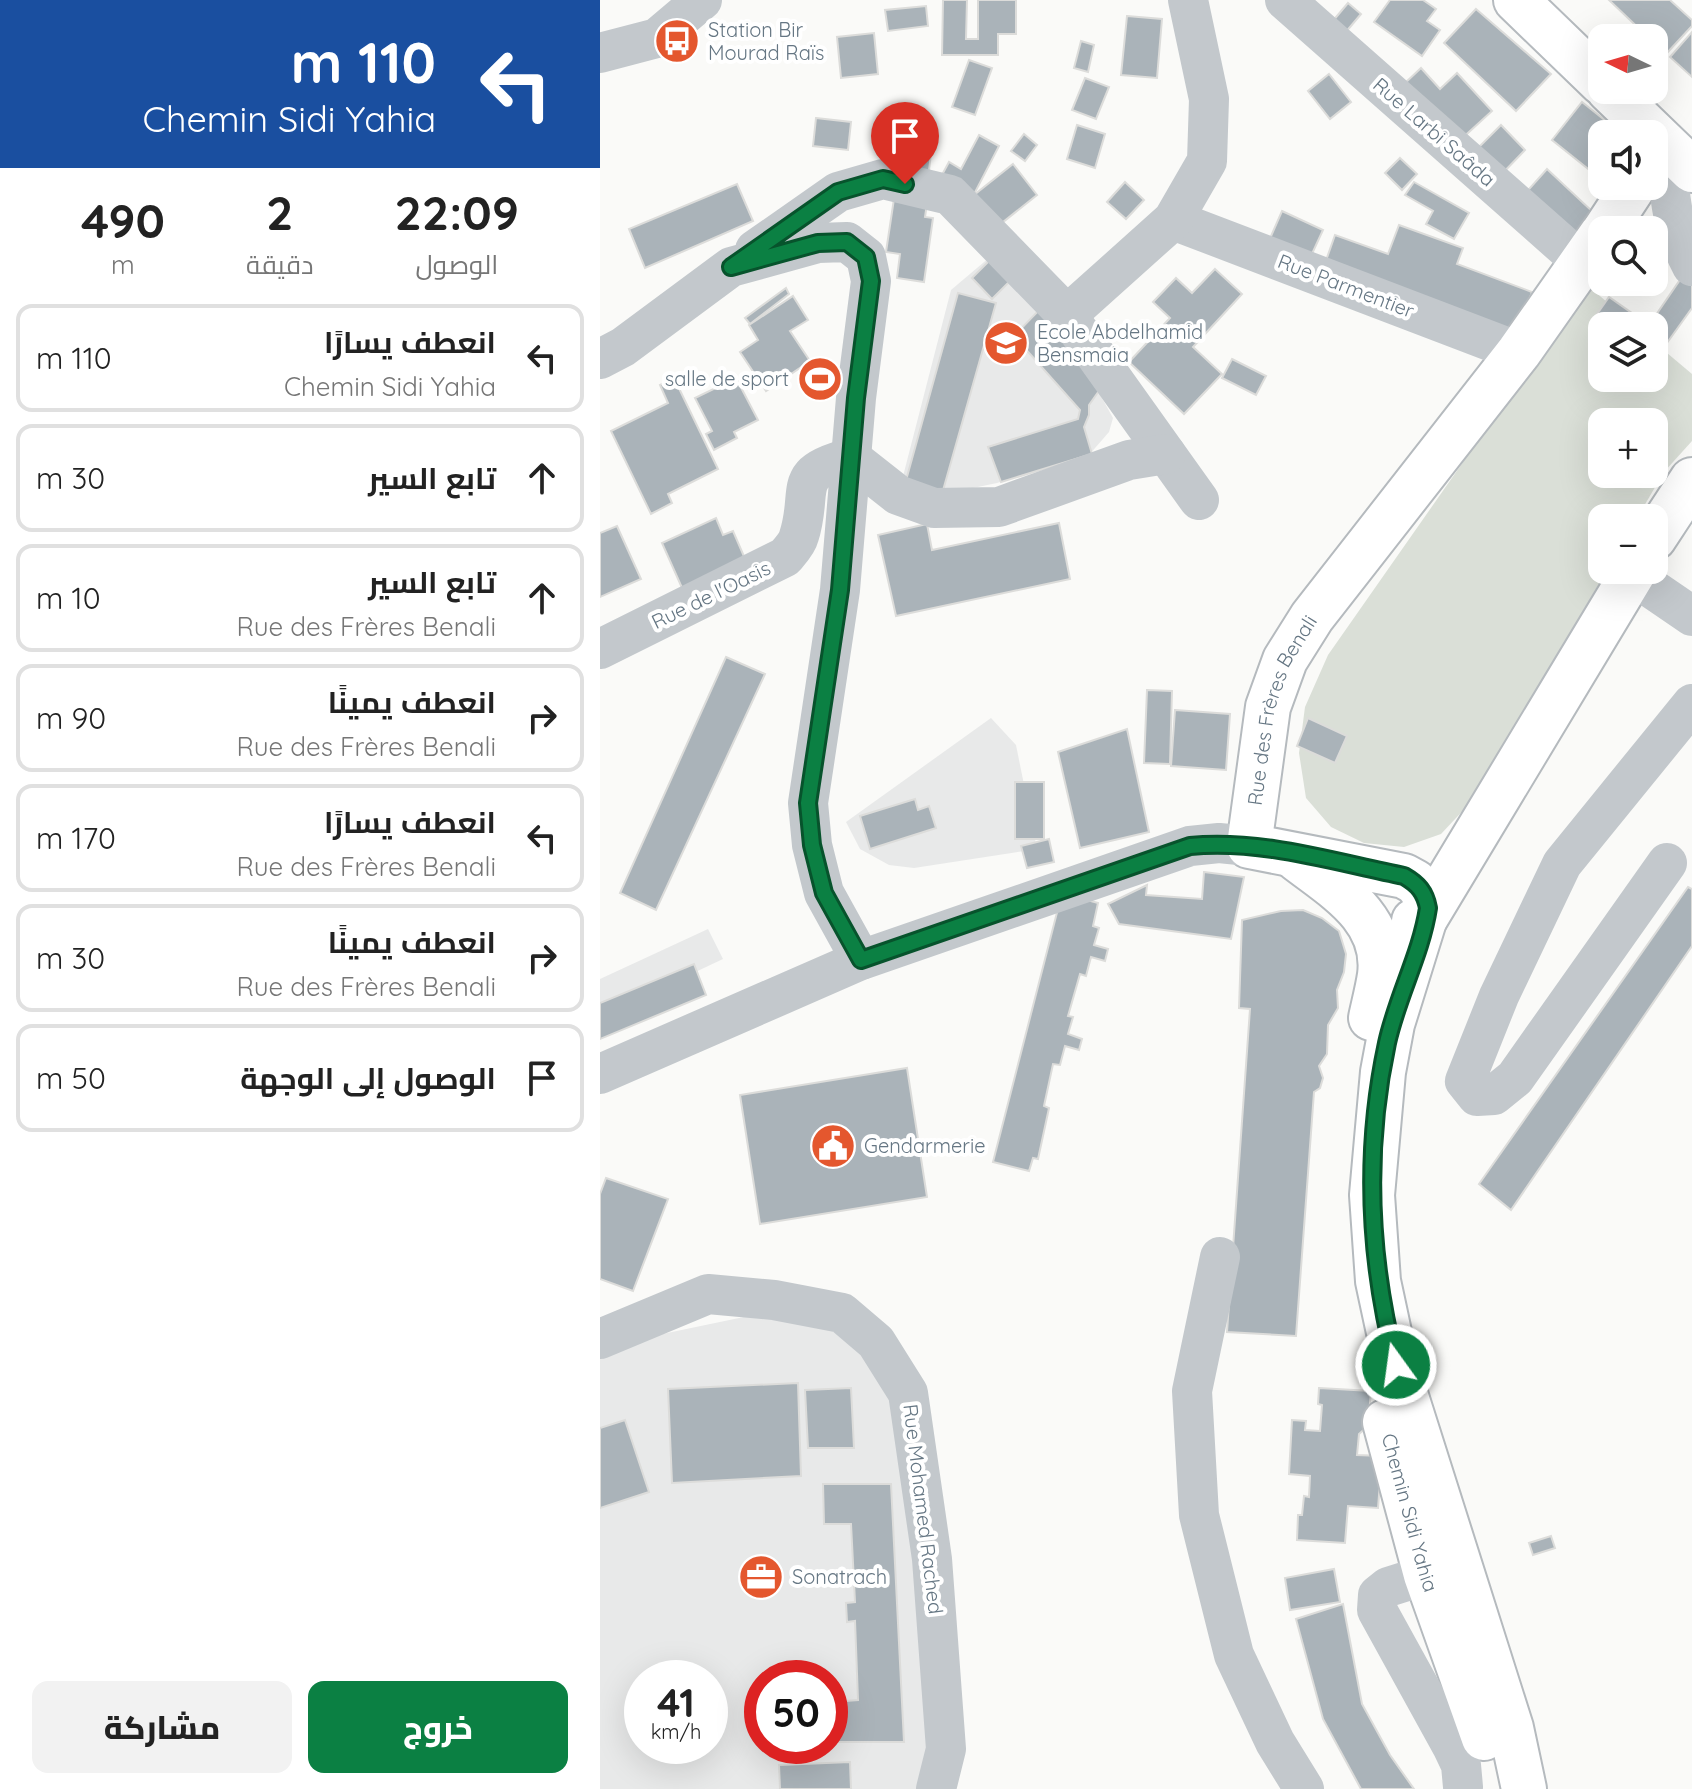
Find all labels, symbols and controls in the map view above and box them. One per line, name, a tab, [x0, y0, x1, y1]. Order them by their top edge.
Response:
bus stop icon: Station Bir Mourad Raïs	[653, 17, 701, 65]
place label: Station Bir Mourad Raïs	[708, 17, 824, 65]
north arrow	[1588, 24, 1668, 104]
map controls	[1588, 24, 1668, 584]
text: 110 m	[291, 27, 436, 97]
icon: left	[464, 32, 568, 136]
street label: Rue Larbi Saâda	[1368, 72, 1500, 191]
text: Chemin Sidi Yahia	[142, 96, 436, 141]
pin	[871, 102, 939, 184]
icon: arrive	[883, 114, 927, 158]
button: sound	[1588, 120, 1668, 200]
text: 2	[266, 182, 293, 242]
text: 22:09	[395, 182, 519, 242]
text: 490	[81, 190, 165, 250]
button: search	[1588, 216, 1668, 296]
text: m	[111, 248, 135, 281]
text: دقيقة	[246, 248, 314, 281]
text: الوصول	[415, 248, 498, 281]
street label: Rue Parmentier	[1274, 248, 1418, 323]
button: layers	[1588, 312, 1668, 392]
school or university icon: Ecole Abdelhamid Bensmaia	[982, 319, 1030, 367]
place label: Ecole Abdelhamid Bensmaia	[1037, 319, 1203, 367]
text: انعطف يسارًا	[324, 323, 496, 361]
icon: left	[520, 336, 564, 380]
text: 110 m	[36, 339, 112, 377]
sports icon: salle de sport	[796, 355, 844, 403]
place label: salle de sport	[665, 366, 789, 391]
text: Chemin Sidi Yahia	[284, 370, 496, 403]
button: +	[1588, 408, 1668, 488]
icon: ahead	[520, 456, 564, 500]
text: 30 m	[36, 459, 105, 497]
text: تابع السير	[368, 459, 496, 497]
button: −	[1588, 504, 1668, 584]
street label: Rue de l'Oasis	[647, 555, 774, 634]
text: تابع السير	[368, 563, 496, 601]
icon: ahead	[520, 576, 564, 620]
text: 10 m	[36, 579, 101, 617]
text: Rue des Frères Benali	[237, 610, 496, 643]
street label: Rue des Frères Benali	[1242, 610, 1322, 807]
text: انعطف يمينًا	[328, 683, 496, 721]
icon: right	[520, 696, 564, 740]
text: 90 m	[36, 699, 106, 737]
text: Rue des Frères Benali	[237, 730, 496, 763]
text: انعطف يسارًا	[324, 803, 496, 841]
icon: left	[520, 816, 564, 860]
text: 170 m	[36, 819, 116, 857]
text: Rue des Frères Benali	[237, 850, 496, 883]
text: انعطف يمينًا	[328, 923, 496, 961]
icon: right	[520, 936, 564, 980]
text: 30 m	[36, 939, 105, 977]
text: Rue des Frères Benali	[237, 970, 496, 1003]
icon: arrive	[520, 1056, 564, 1100]
text: 50 m	[36, 1059, 106, 1097]
text: الوصول إلى الوجهة	[240, 1059, 496, 1097]
public building icon: Gendarmerie	[809, 1122, 857, 1170]
place label: Gendarmerie	[864, 1133, 986, 1158]
position arrow	[1354, 1323, 1438, 1407]
street label: Rue Mohamed Rached	[898, 1403, 949, 1615]
street label: Chemin Sidi Yahia	[1377, 1431, 1444, 1595]
office icon: Sonatrach	[737, 1553, 785, 1601]
place label: Sonatrach	[792, 1564, 887, 1589]
speed limit sign: 50	[744, 1660, 848, 1764]
text: 41	[657, 1677, 695, 1727]
button: مشاركة	[32, 1681, 292, 1773]
button: خروج	[308, 1681, 568, 1773]
text: km/h	[651, 1719, 701, 1744]

